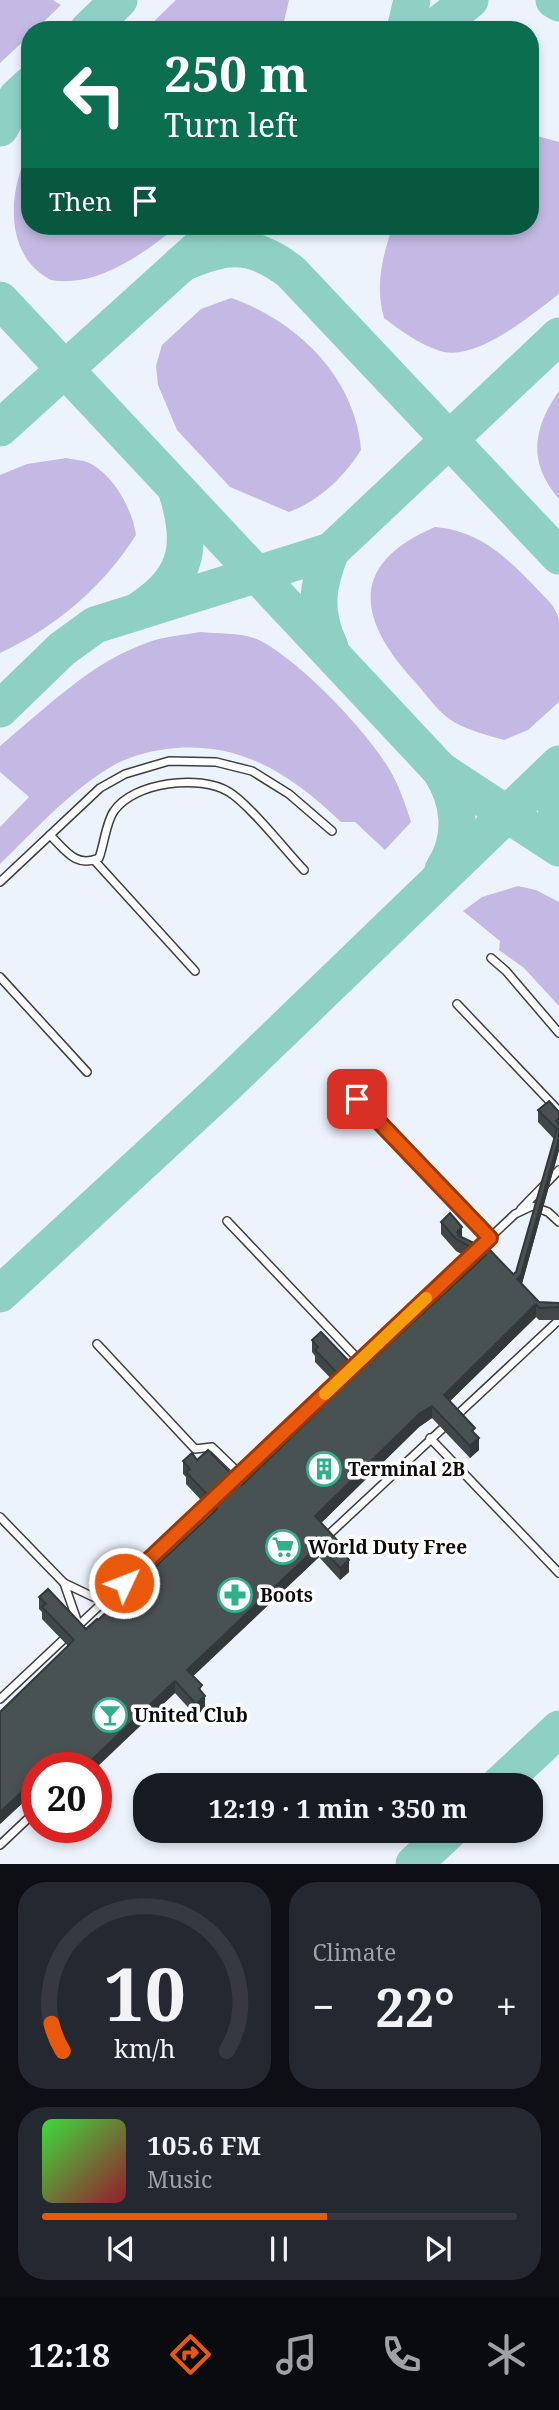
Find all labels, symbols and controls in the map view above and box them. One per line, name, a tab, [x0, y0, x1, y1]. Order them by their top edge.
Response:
text: 250 m	[164, 40, 308, 106]
icon: left	[49, 49, 140, 140]
text: Turn left	[164, 103, 298, 146]
icon: arrive	[126, 182, 164, 220]
text: Then	[49, 183, 112, 219]
pin	[327, 1069, 387, 1129]
icon: arrive	[338, 1080, 376, 1118]
building icon: Terminal 2B	[305, 1450, 343, 1488]
place label: Terminal 2B	[348, 1456, 465, 1482]
supermarket icon: World Duty Free	[264, 1528, 302, 1566]
place label: World Duty Free	[308, 1534, 467, 1560]
position arrow	[87, 1546, 161, 1620]
pharmacy icon: Boots	[216, 1576, 254, 1614]
place label: Boots	[260, 1582, 313, 1608]
bar icon: United Club	[91, 1696, 129, 1734]
place label: United Club	[134, 1702, 248, 1728]
speed limit sign: 20	[21, 1752, 112, 1843]
text: 12:19 · 1 min · 350 m	[208, 1790, 468, 1826]
text: Climate	[313, 1936, 396, 1968]
text: 10	[103, 1944, 185, 2043]
text: 22°	[375, 1971, 455, 2042]
text: −	[313, 1980, 335, 2032]
text: +	[496, 1980, 517, 2032]
text: km/h	[114, 2031, 175, 2065]
text: 105.6 FM	[147, 2127, 261, 2163]
text: Music	[147, 2163, 212, 2195]
icon: previous	[102, 2230, 140, 2268]
icon: pause	[260, 2230, 298, 2268]
icon: next	[419, 2230, 457, 2268]
icon: directions	[166, 2330, 215, 2379]
icon: music	[272, 2330, 321, 2379]
icon: phone	[377, 2330, 426, 2379]
icon: climate	[482, 2330, 531, 2379]
text: 12:18	[28, 2333, 110, 2376]

